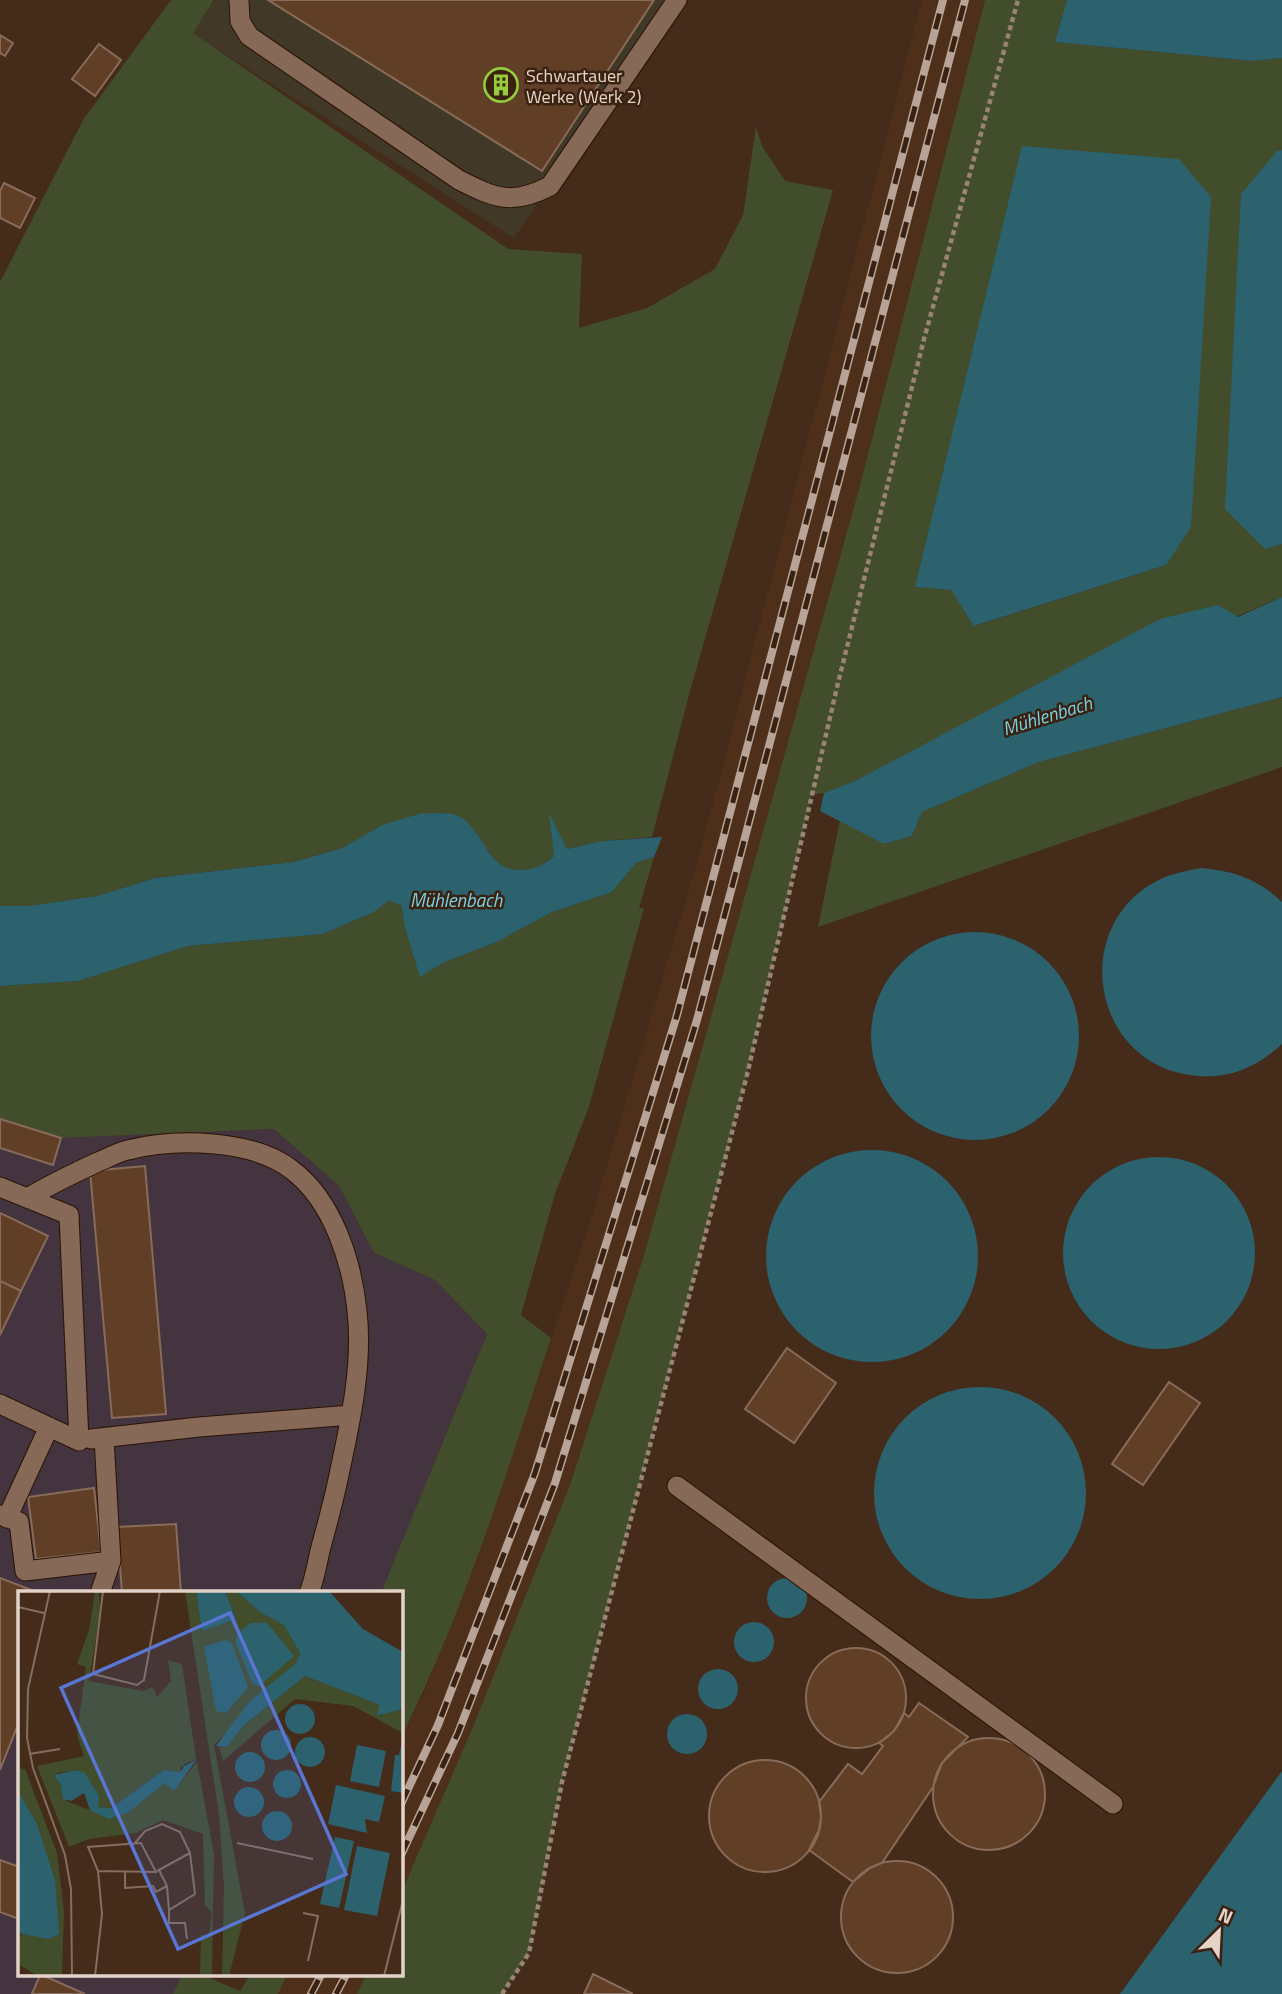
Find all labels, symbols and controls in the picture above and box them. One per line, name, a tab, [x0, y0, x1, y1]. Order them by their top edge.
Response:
place label: Schwartauer Werke (Werk 2)	[526, 62, 641, 110]
building icon: Schwartauer Werke (Werk 2)	[482, 66, 520, 104]
water label: Mühlenbach	[999, 687, 1096, 742]
water label: Mühlenbach	[410, 885, 503, 914]
inset map	[18, 1591, 402, 1976]
north arrow	[1184, 1896, 1254, 1966]
text: N	[1214, 1899, 1238, 1931]

